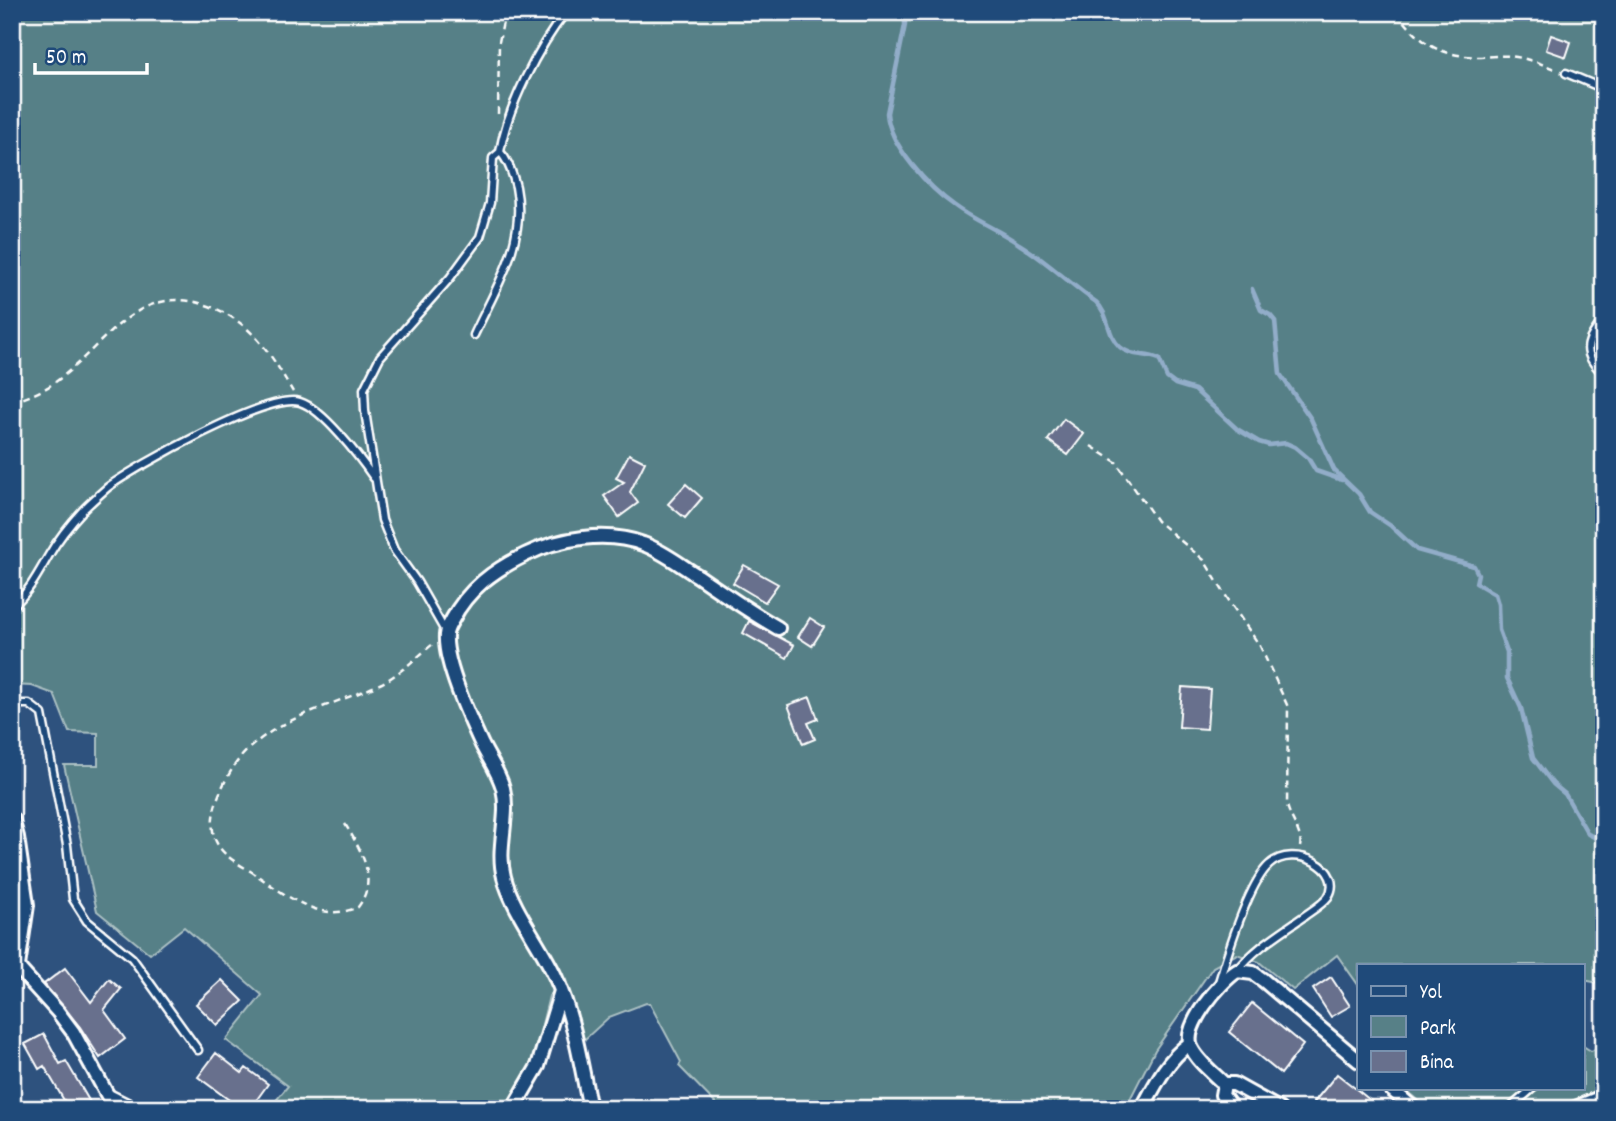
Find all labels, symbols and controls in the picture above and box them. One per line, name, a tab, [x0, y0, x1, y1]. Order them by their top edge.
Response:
scale bar	[35, 32, 147, 76]
text: 50 m	[46, 44, 86, 74]
legend	[1357, 964, 1584, 1090]
text: Yol	[1420, 979, 1442, 1009]
text: Park	[1420, 1015, 1456, 1045]
text: Bina	[1420, 1049, 1454, 1079]

